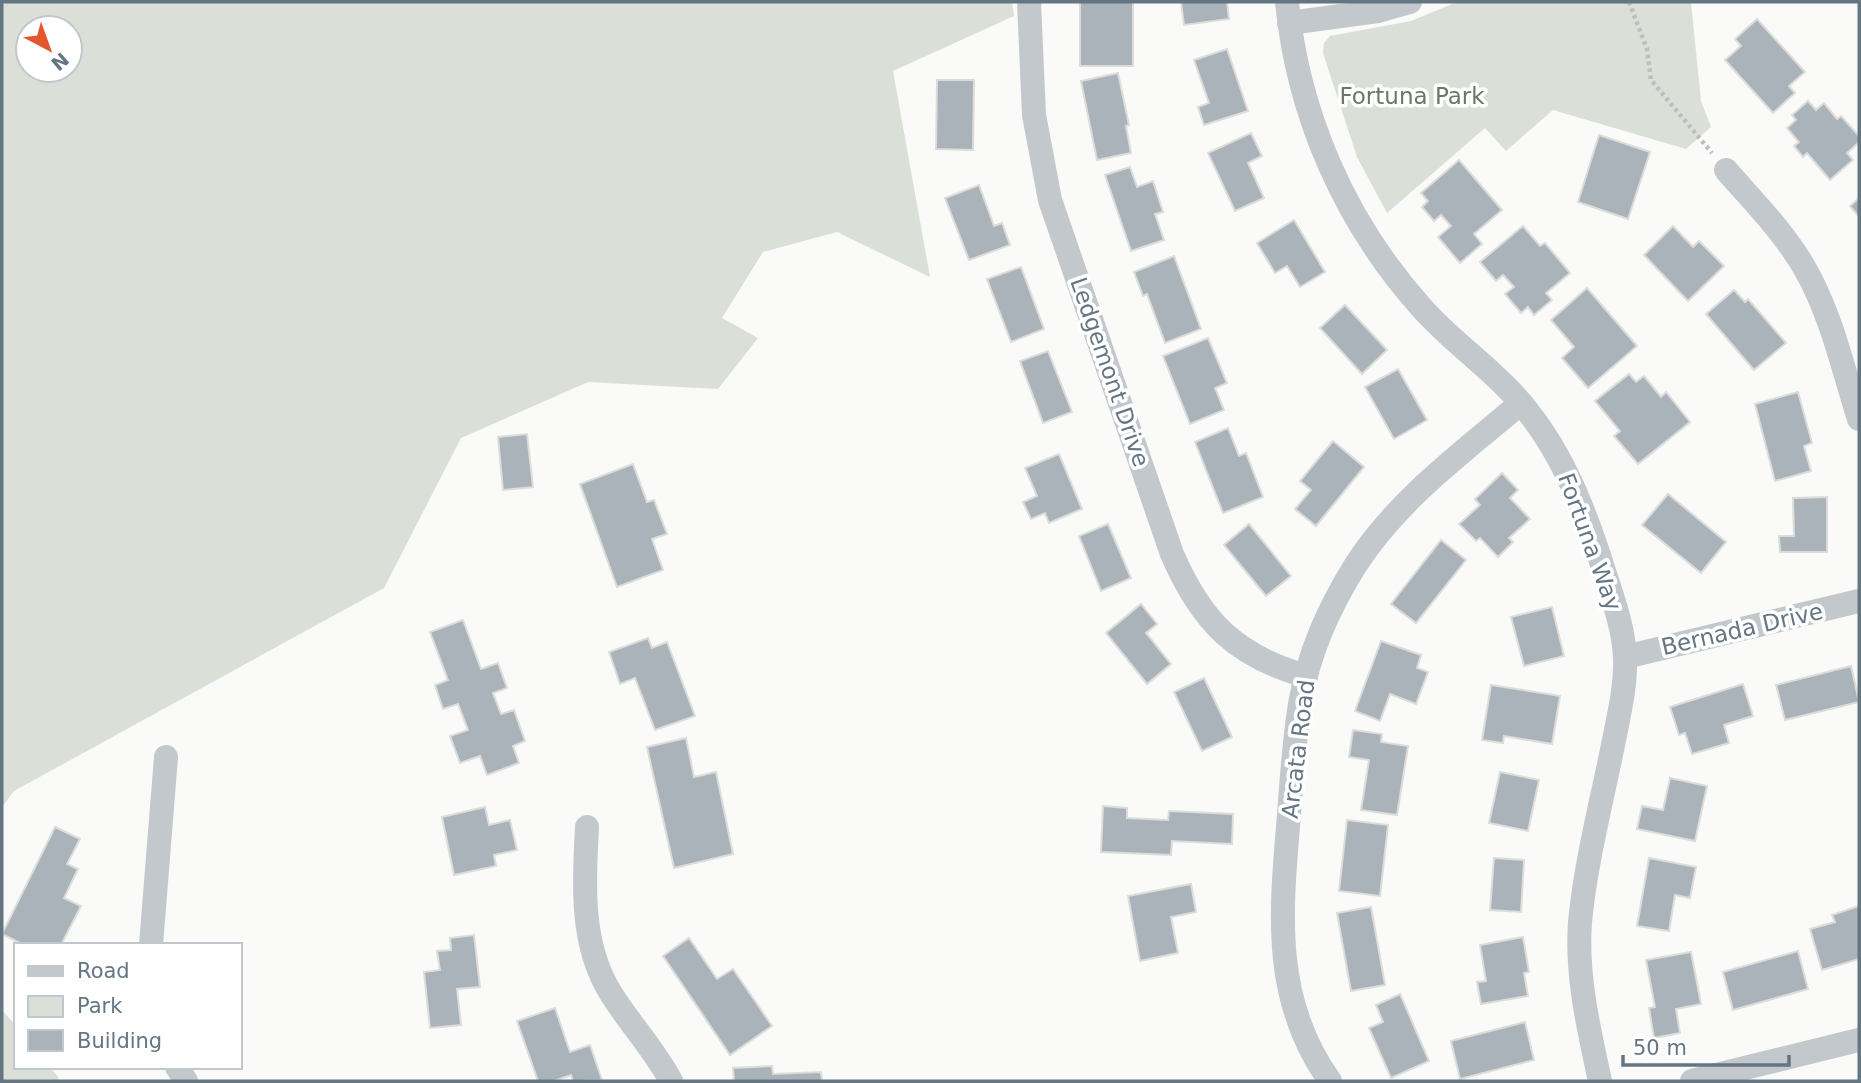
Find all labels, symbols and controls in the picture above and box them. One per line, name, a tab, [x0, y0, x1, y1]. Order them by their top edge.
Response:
north arrow	[14, 14, 84, 84]
text: N	[47, 48, 73, 75]
park label: Fortuna Park	[1339, 83, 1485, 109]
street label: Ledgemont Drive	[1065, 274, 1155, 470]
street label: Fortuna Way	[1553, 470, 1627, 614]
street label: Bernada Drive	[1659, 598, 1825, 660]
street label: Arcata Road	[1277, 678, 1319, 820]
legend	[14, 943, 242, 1069]
text: Road	[77, 959, 130, 983]
text: Park	[77, 994, 123, 1018]
scale bar	[1623, 1024, 1789, 1068]
text: Building	[77, 1029, 162, 1053]
text: 50 m	[1633, 1036, 1687, 1060]

